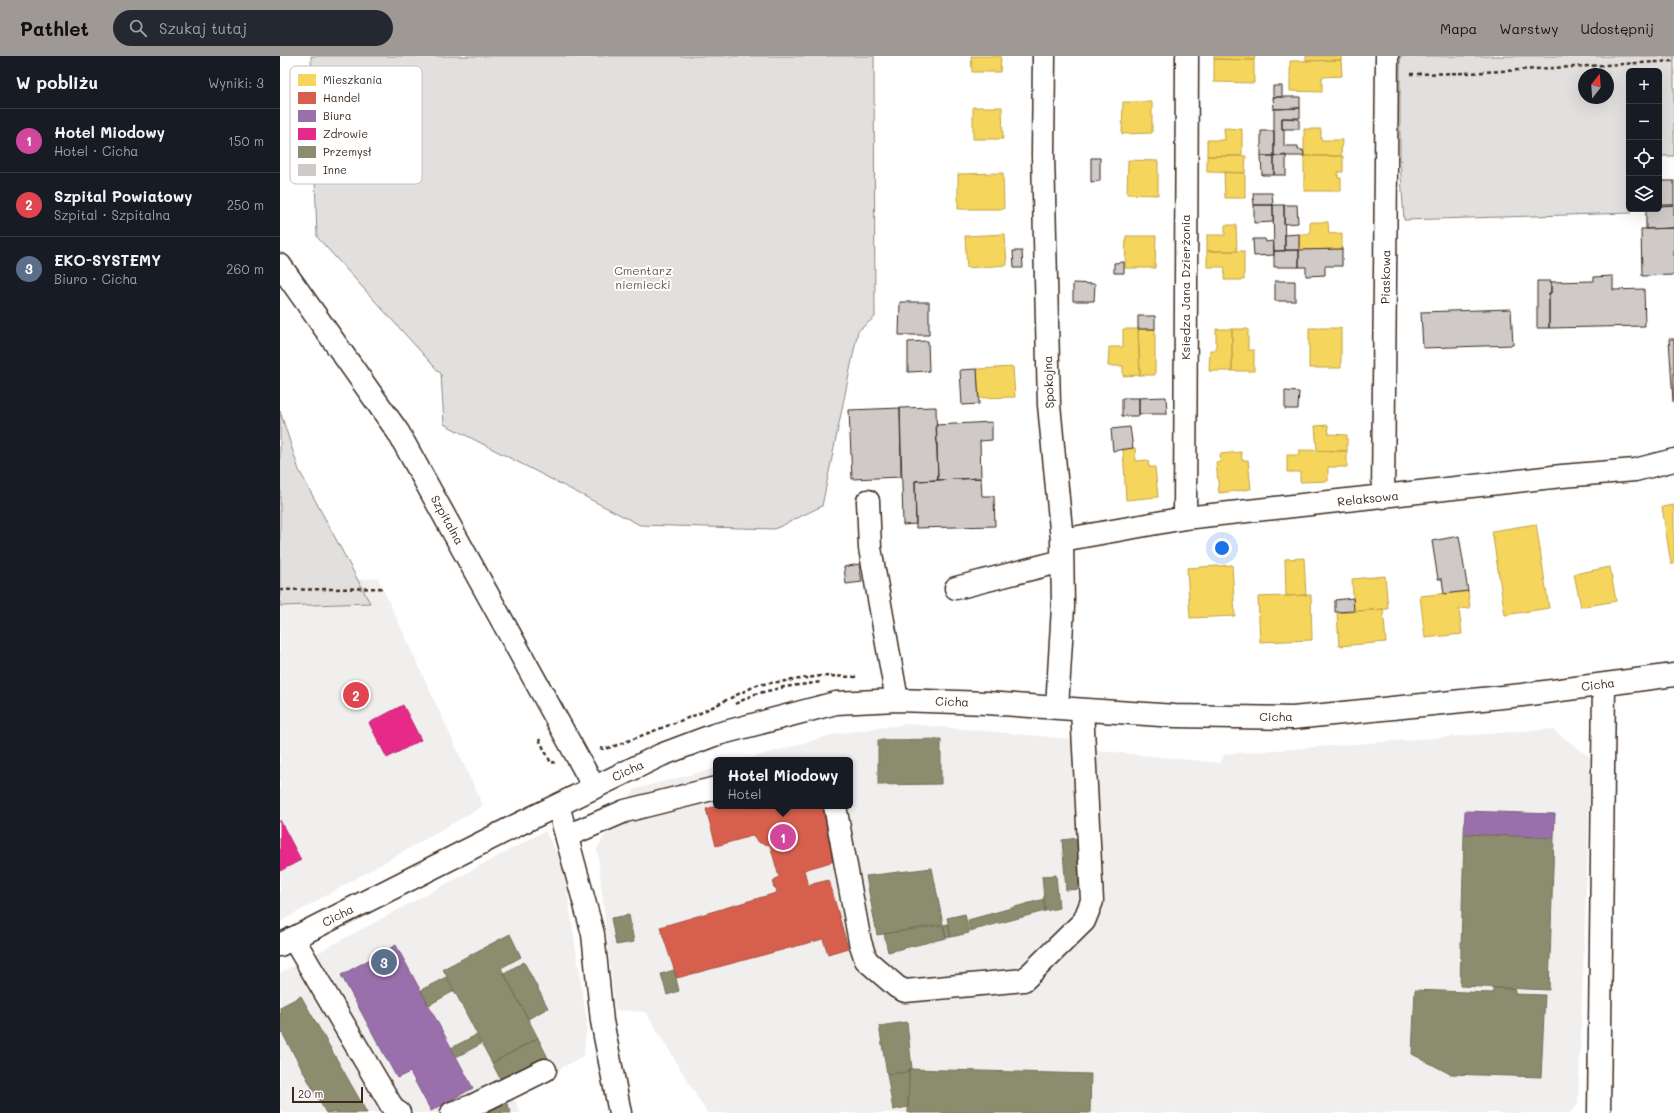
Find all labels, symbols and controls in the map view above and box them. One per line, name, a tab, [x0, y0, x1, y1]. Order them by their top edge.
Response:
search box	[113, 10, 393, 46]
text: Pathlet	[20, 16, 89, 41]
icon: search	[127, 17, 149, 39]
text: Szukaj tutaj	[159, 18, 247, 38]
text: Mapa	[1440, 19, 1477, 38]
text: Warstwy	[1499, 19, 1558, 38]
text: Udostępnij	[1580, 19, 1654, 38]
legend	[290, 66, 422, 184]
north arrow	[1578, 68, 1614, 104]
map controls	[1626, 68, 1662, 212]
button: +	[1626, 68, 1662, 104]
text: W pobliżu	[16, 71, 98, 93]
text: Mieszkania	[323, 72, 383, 87]
text: Wyniki: 3	[208, 74, 264, 91]
text: Handel	[323, 90, 360, 105]
button: −	[1626, 104, 1662, 140]
text: Biura	[323, 108, 352, 123]
text: Hotel Miodowy	[54, 122, 165, 142]
text: Zdrowie	[323, 126, 368, 141]
text: 1	[26, 132, 32, 149]
text: 150 m	[228, 132, 264, 149]
button: locate	[1626, 140, 1662, 176]
text: Hotel · Cicha	[54, 142, 138, 159]
text: Przemysł	[323, 144, 372, 159]
text: Inne	[323, 162, 347, 177]
button: layers	[1626, 176, 1662, 212]
text: Szpital Powiatowy	[54, 186, 192, 206]
text: 2	[25, 196, 33, 213]
text: 250 m	[227, 196, 264, 213]
text: Szpital · Szpitalna	[54, 206, 171, 223]
street label: Księdza Jana Dzierżonia	[1177, 214, 1193, 360]
text: EKO-SYSTEMY	[54, 250, 161, 270]
street label: Piaskowa	[1377, 250, 1393, 304]
text: 3	[25, 260, 33, 277]
text: 260 m	[226, 260, 264, 277]
park label: Cmentarz niemiecki	[614, 262, 672, 292]
text: Biuro · Cicha	[54, 270, 138, 287]
street label: Spokojna	[1039, 355, 1057, 409]
street label: Relaksowa	[1336, 487, 1399, 509]
street label: Szpitalna	[428, 492, 468, 547]
your location	[1212, 538, 1232, 558]
street label: Cicha	[1580, 674, 1616, 694]
pin: 2	[343, 680, 369, 710]
street label: Cicha	[935, 692, 969, 710]
street label: Cicha	[1259, 708, 1293, 724]
street label: Cicha	[609, 756, 646, 784]
popup	[713, 757, 853, 809]
text: Hotel Miodowy	[728, 765, 838, 785]
text: Hotel	[728, 785, 762, 802]
pin: 1	[770, 822, 796, 852]
street label: Cicha	[319, 900, 356, 930]
pin: 3	[371, 947, 397, 977]
scale bar	[292, 1085, 363, 1104]
text: 20 m	[298, 1086, 323, 1101]

